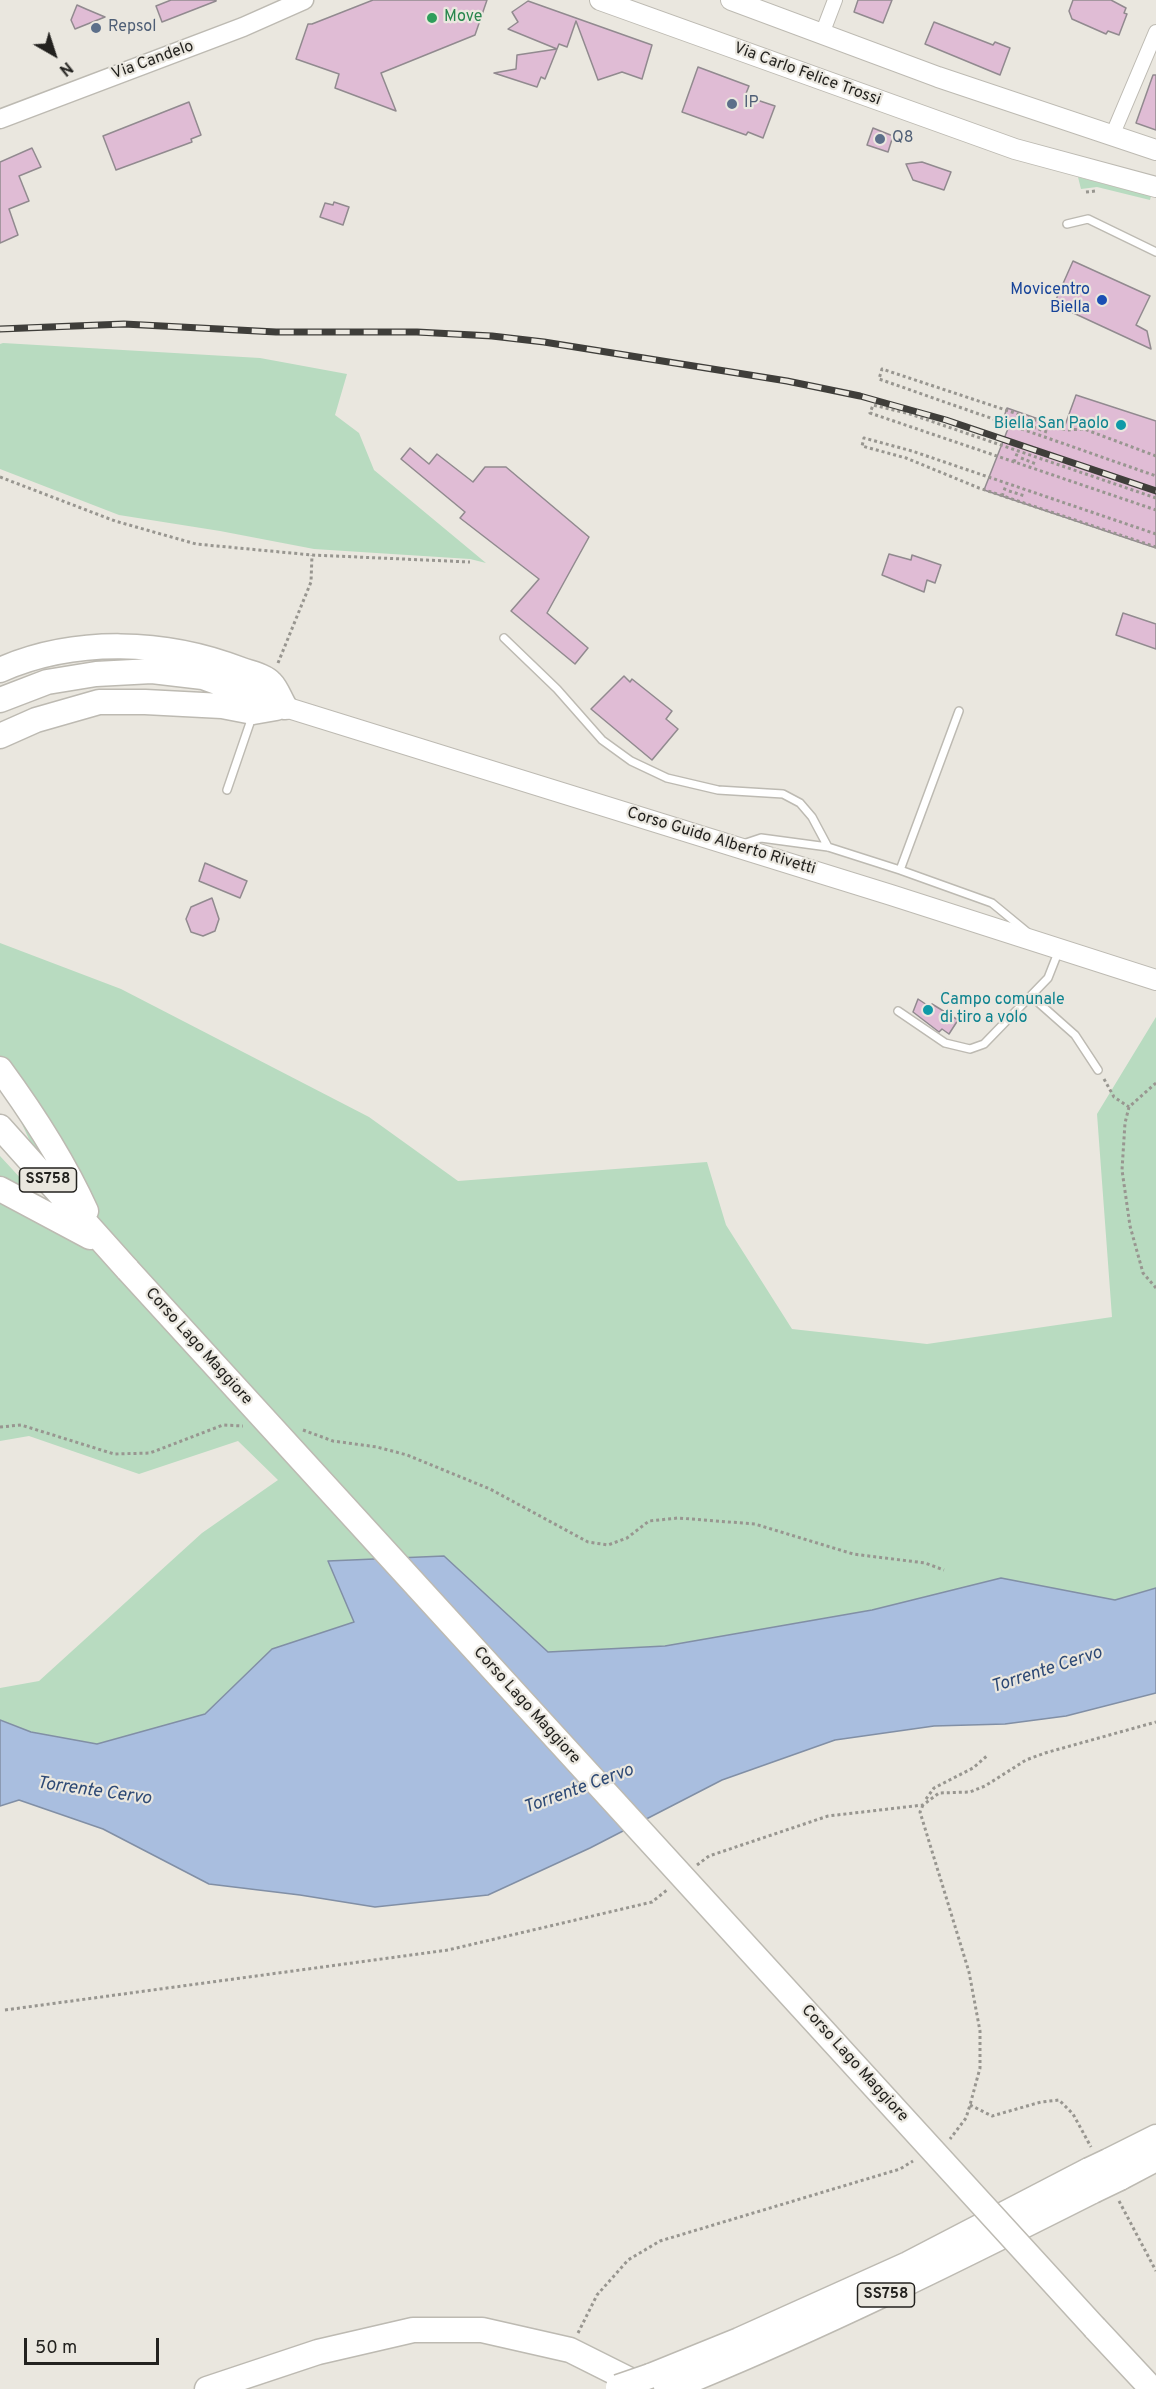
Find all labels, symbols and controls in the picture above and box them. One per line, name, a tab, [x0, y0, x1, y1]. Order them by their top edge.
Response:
place label: Move	[444, 8, 482, 28]
marker: Move	[425, 11, 439, 25]
place label: Repsol	[108, 18, 156, 38]
marker: Repsol	[89, 21, 103, 35]
north arrow	[24, 24, 84, 84]
street label: Via Candelo	[109, 37, 197, 85]
street label: Via Carlo Felice Trossi	[731, 39, 883, 111]
text: N	[55, 57, 76, 79]
place label: IP	[744, 94, 759, 114]
marker: IP	[725, 97, 739, 111]
place label: Q8	[892, 129, 913, 149]
marker: Q8	[873, 132, 887, 146]
place label: Movicentro Biella	[1010, 281, 1090, 319]
marker: Movicentro Biella	[1095, 293, 1109, 307]
place label: Biella San Paolo	[994, 415, 1109, 435]
marker: Biella San Paolo	[1114, 418, 1128, 432]
street label: Corso Guido Alberto Rivetti	[624, 804, 818, 880]
place label: Campo comunale di tiro a volo	[940, 991, 1065, 1029]
marker: Campo comunale di tiro a volo	[921, 1003, 935, 1017]
road number: SS758	[20, 1168, 76, 1192]
street label: Corso Lago Maggiore	[140, 1285, 256, 1409]
water label: Torrente Cervo	[989, 1643, 1105, 1699]
street label: Corso Lago Maggiore	[468, 1644, 584, 1768]
water label: Torrente Cervo	[521, 1760, 637, 1820]
water label: Torrente Cervo	[35, 1773, 153, 1811]
street label: Corso Lago Maggiore	[796, 2002, 912, 2126]
road number: SS758	[858, 2283, 914, 2307]
scale bar	[27, 2326, 162, 2364]
text: 50 m	[35, 2337, 77, 2360]

